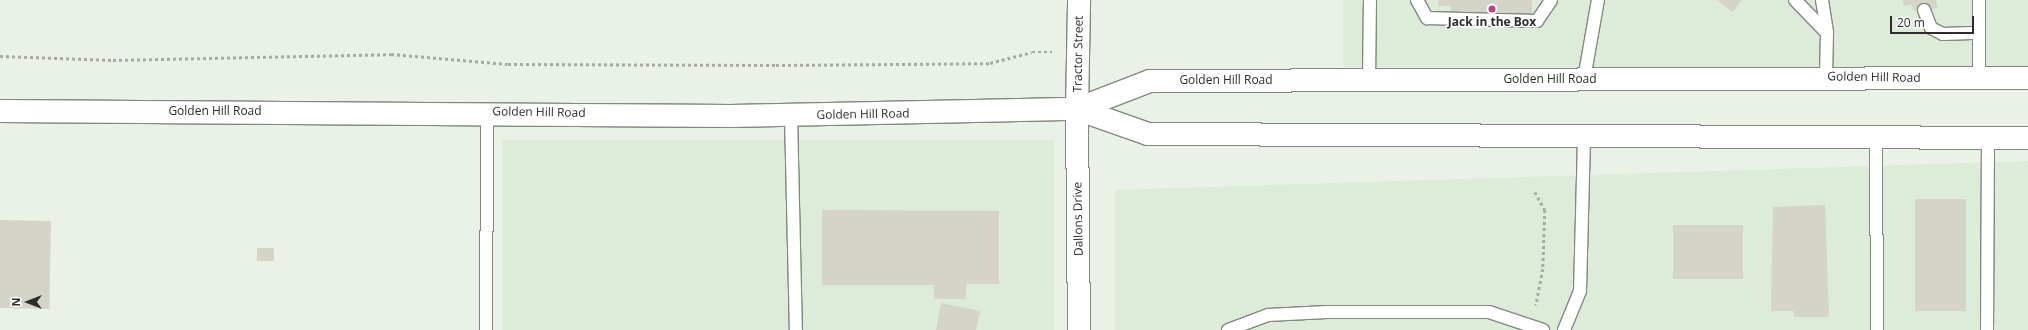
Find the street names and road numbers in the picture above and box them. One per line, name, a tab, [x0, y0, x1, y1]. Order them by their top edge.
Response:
street label: Tractor Street	[1070, 15, 1086, 93]
street label: Golden Hill Road	[1827, 69, 1921, 85]
street label: Golden Hill Road	[1503, 72, 1597, 86]
street label: Golden Hill Road	[1179, 73, 1273, 87]
street label: Golden Hill Road	[168, 104, 262, 118]
street label: Golden Hill Road	[492, 104, 586, 120]
street label: Golden Hill Road	[816, 106, 910, 122]
street label: Dallons Drive	[1070, 182, 1086, 256]

